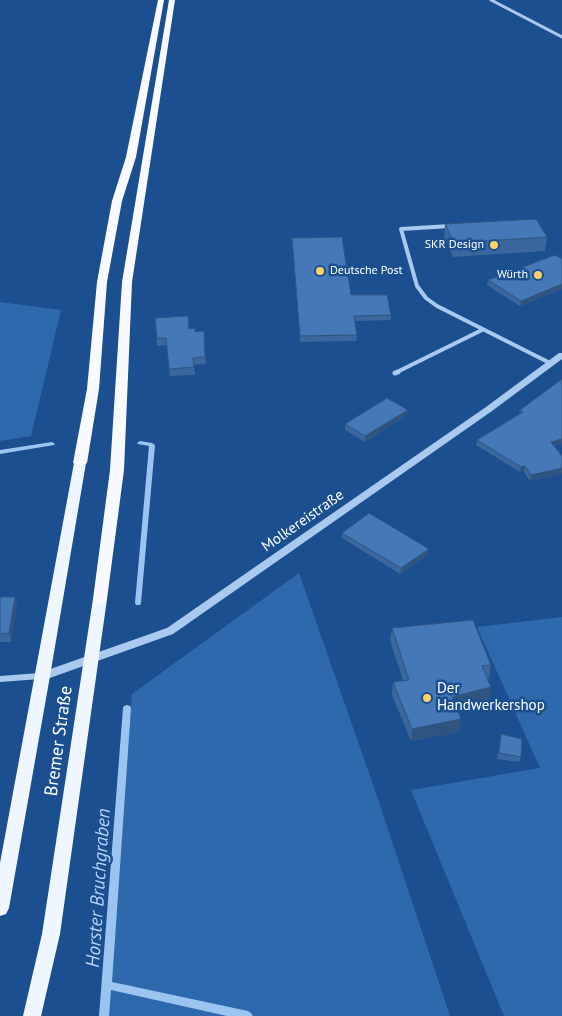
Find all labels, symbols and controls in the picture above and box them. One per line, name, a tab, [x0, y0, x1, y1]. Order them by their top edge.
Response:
place label: SKR Design	[425, 238, 484, 252]
marker: SKR Design	[488, 239, 500, 251]
place label: Deutsche Post	[330, 264, 403, 278]
marker: Deutsche Post	[314, 265, 326, 277]
place label: Würth	[497, 268, 528, 282]
marker: Würth	[532, 269, 544, 281]
street label: Molkereistraße	[258, 486, 348, 556]
place label: Der Handwerkershop	[437, 680, 545, 715]
street label: Bremer Straße	[41, 685, 77, 797]
marker: Der Handwerkershop	[421, 692, 433, 704]
water label: Horster Bruchgraben	[82, 808, 116, 968]

